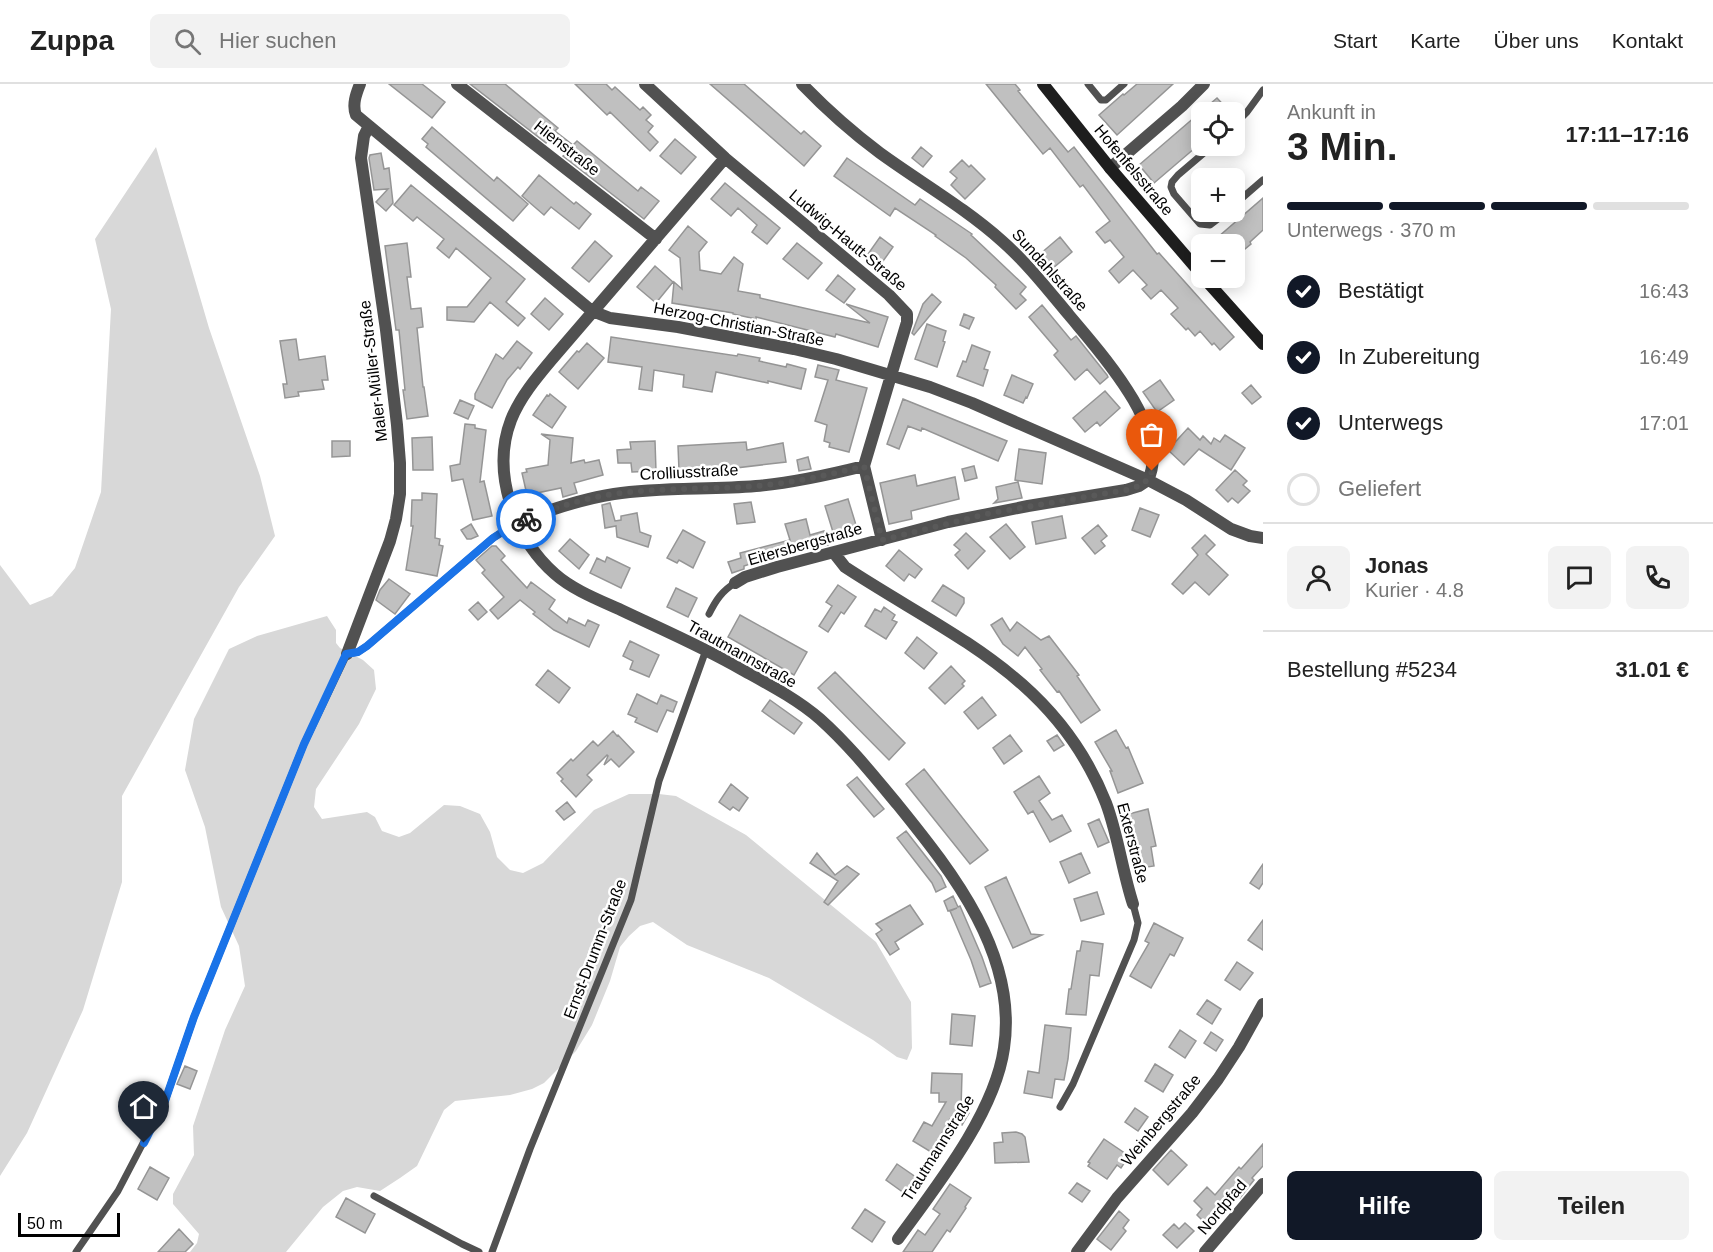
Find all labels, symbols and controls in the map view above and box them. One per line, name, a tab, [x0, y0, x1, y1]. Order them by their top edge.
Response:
search box	[150, 14, 570, 68]
text: Zuppa	[30, 25, 114, 56]
icon: search	[171, 25, 204, 58]
text: Hier suchen	[219, 28, 336, 53]
text: Start	[1333, 29, 1377, 52]
text: Karte	[1410, 29, 1461, 52]
text: Über uns	[1494, 29, 1579, 52]
text: Kontakt	[1612, 29, 1683, 52]
text: Ankunft in	[1287, 101, 1376, 123]
map controls	[1191, 102, 1245, 288]
button: locate	[1191, 102, 1245, 156]
street label: Hienstraße	[531, 117, 603, 179]
street label: Hofenfelsstraße	[1091, 121, 1177, 219]
text: 17:11–17:16	[1565, 122, 1689, 147]
text: 3 Min.	[1287, 125, 1398, 168]
button: +	[1191, 168, 1245, 222]
street label: Ludwig-Hautt-Straße	[786, 186, 910, 294]
text: Unterwegs · 370 m	[1287, 219, 1456, 241]
street label: Sundahlstraße	[1009, 226, 1091, 314]
button: −	[1191, 234, 1245, 288]
icon: check	[1287, 275, 1320, 308]
text: Bestätigt	[1338, 278, 1424, 303]
text: 16:43	[1639, 280, 1689, 302]
street label: Maler-Müller-Straße	[356, 299, 390, 443]
street label: Herzog-Christian-Straße	[652, 299, 826, 349]
icon: check	[1287, 341, 1320, 374]
text: In Zubereitung	[1338, 344, 1480, 369]
text: 16:49	[1639, 346, 1689, 368]
icon: check	[1287, 407, 1320, 440]
pin	[1126, 409, 1177, 471]
text: Unterwegs	[1338, 410, 1443, 435]
text: 17:01	[1639, 412, 1689, 434]
icon: bag	[1135, 418, 1168, 451]
street label: Crolliusstraße	[639, 461, 739, 483]
text: Geliefert	[1338, 476, 1421, 501]
courier	[496, 489, 556, 549]
icon: bike	[510, 503, 543, 536]
street label: Eitersbergstraße	[746, 520, 864, 568]
button: person	[1287, 546, 1350, 609]
button: chat	[1548, 546, 1611, 609]
button: phone	[1626, 546, 1689, 609]
text: Jonas	[1365, 553, 1429, 578]
text: Kurier · 4.8	[1365, 579, 1464, 601]
street label: Trautmannstraße	[684, 617, 800, 691]
text: Bestellung #5234	[1287, 657, 1457, 682]
text: 31.01 €	[1616, 657, 1689, 682]
street label: Exterstraße	[1114, 801, 1152, 885]
street label: Ernst-Drumm-Straße	[560, 877, 630, 1021]
street label: Weinbergstraße	[1118, 1071, 1204, 1169]
pin	[118, 1081, 169, 1143]
icon: home	[127, 1090, 160, 1123]
street label: Trautmannstraße	[898, 1092, 978, 1204]
button: Hilfe	[1287, 1171, 1482, 1240]
button: Teilen	[1494, 1171, 1689, 1240]
street label: Nordpfad	[1194, 1176, 1250, 1238]
scale bar	[18, 1210, 120, 1238]
text: 50 m	[27, 1215, 63, 1232]

